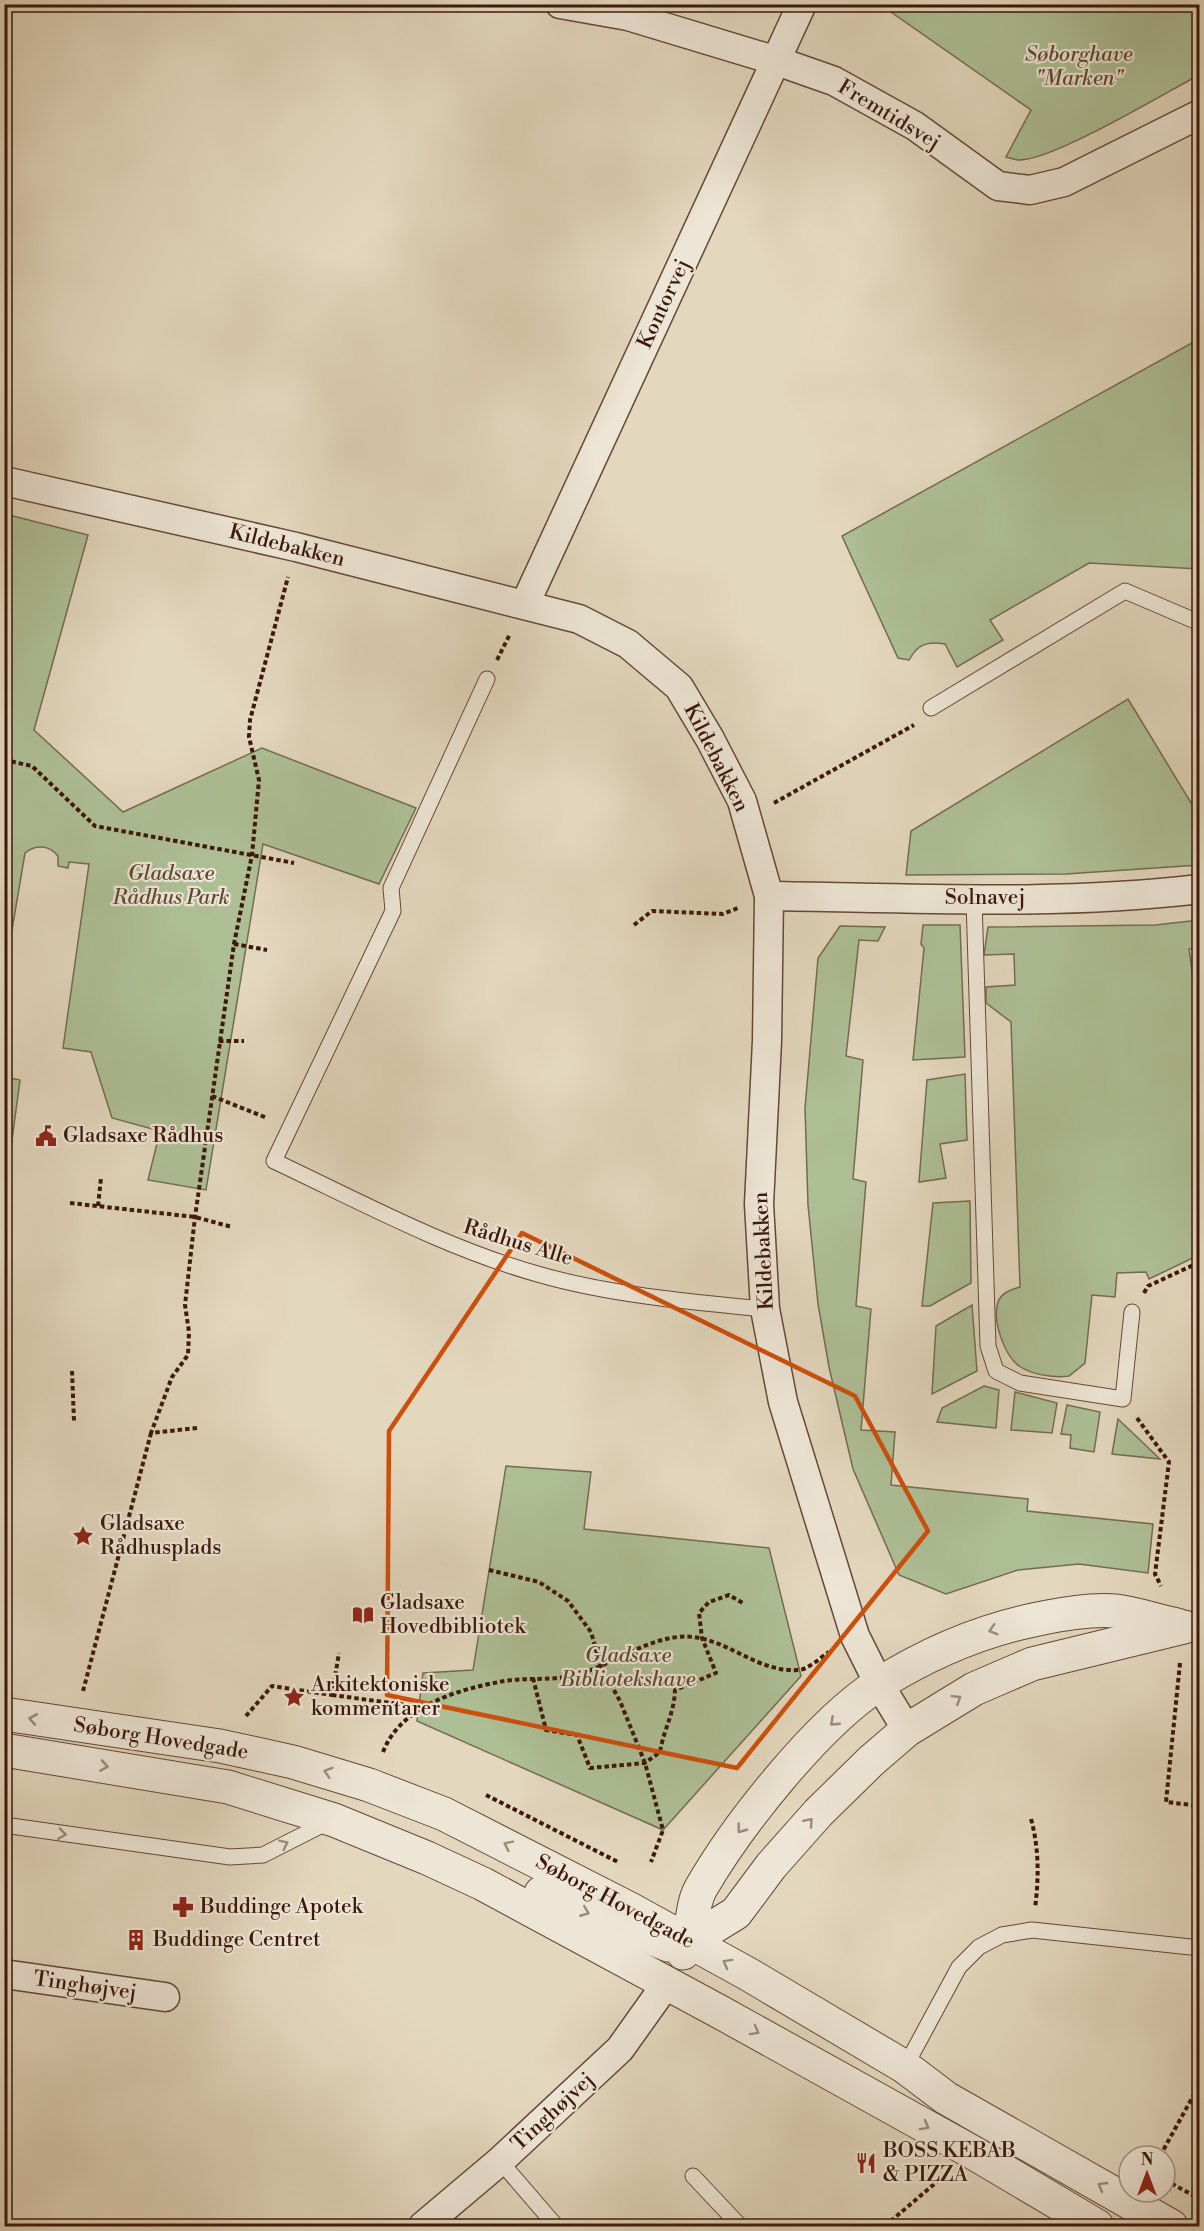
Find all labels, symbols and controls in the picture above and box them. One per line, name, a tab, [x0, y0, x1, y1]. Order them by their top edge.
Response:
park label: Søborghave "Marken"	[1025, 42, 1133, 92]
street label: Fremtidsvej	[833, 74, 945, 156]
street label: Kontorvej	[632, 255, 696, 353]
street label: Kildebakken	[226, 519, 348, 573]
street label: Kildebakken	[678, 699, 755, 817]
park label: Gladsaxe Rådhus Park	[111, 861, 230, 911]
street label: Solnavej	[945, 885, 1025, 911]
place label: Gladsaxe Rådhus	[63, 1123, 223, 1149]
public building icon: Gladsaxe Rådhus	[34, 1124, 58, 1148]
street label: Kildebakken	[748, 1191, 780, 1311]
street label: Rådhus Alle	[460, 1214, 576, 1272]
place label: Gladsaxe Rådhusplads	[100, 1511, 221, 1561]
place icon: Gladsaxe Rådhusplads	[71, 1524, 95, 1548]
place label: Gladsaxe Hovedbibliotek	[380, 1590, 526, 1640]
library icon: Gladsaxe Hovedbibliotek	[351, 1603, 375, 1627]
one-way arrow	[988, 1623, 999, 1635]
park label: Gladsaxe Bibliotekshave	[560, 1643, 696, 1693]
place label: Arkitektoniske kommentarer	[310, 1672, 450, 1722]
place icon: Arkitektoniske kommentarer	[282, 1685, 306, 1709]
one-way arrow	[951, 1695, 961, 1707]
street label: Søborg Hovedgade	[72, 1712, 250, 1766]
one-way arrow	[28, 1713, 37, 1725]
one-way arrow	[830, 1715, 841, 1726]
one-way arrow	[99, 1759, 108, 1771]
one-way arrow	[323, 1767, 333, 1779]
one-way arrow	[802, 1818, 813, 1829]
one-way arrow	[737, 1823, 748, 1834]
one-way arrow	[58, 1827, 67, 1839]
one-way arrow	[277, 1840, 288, 1852]
one-way arrow	[503, 1841, 514, 1853]
street label: Søborg Hovedgade	[531, 1849, 699, 1955]
place label: Buddinge Apotek	[199, 1894, 364, 1920]
pharmacy icon: Buddinge Apotek	[171, 1895, 195, 1919]
one-way arrow	[579, 1905, 590, 1918]
place label: Buddinge Centret	[152, 1927, 321, 1953]
building icon: Buddinge Centret	[124, 1928, 148, 1952]
one-way arrow	[723, 1959, 734, 1970]
street label: Tinghøjvej	[32, 1966, 138, 2006]
one-way arrow	[749, 2024, 759, 2035]
street label: Tinghøjvej	[506, 2067, 600, 2157]
one-way arrow	[919, 2119, 930, 2130]
place label: BOSS KEBAB & PIZZA	[882, 2138, 1016, 2188]
north arrow	[1117, 2144, 1177, 2204]
text: N	[1141, 2150, 1154, 2170]
restaurant icon: BOSS KEBAB & PIZZA	[854, 2151, 878, 2175]
one-way arrow	[1098, 2182, 1109, 2194]

